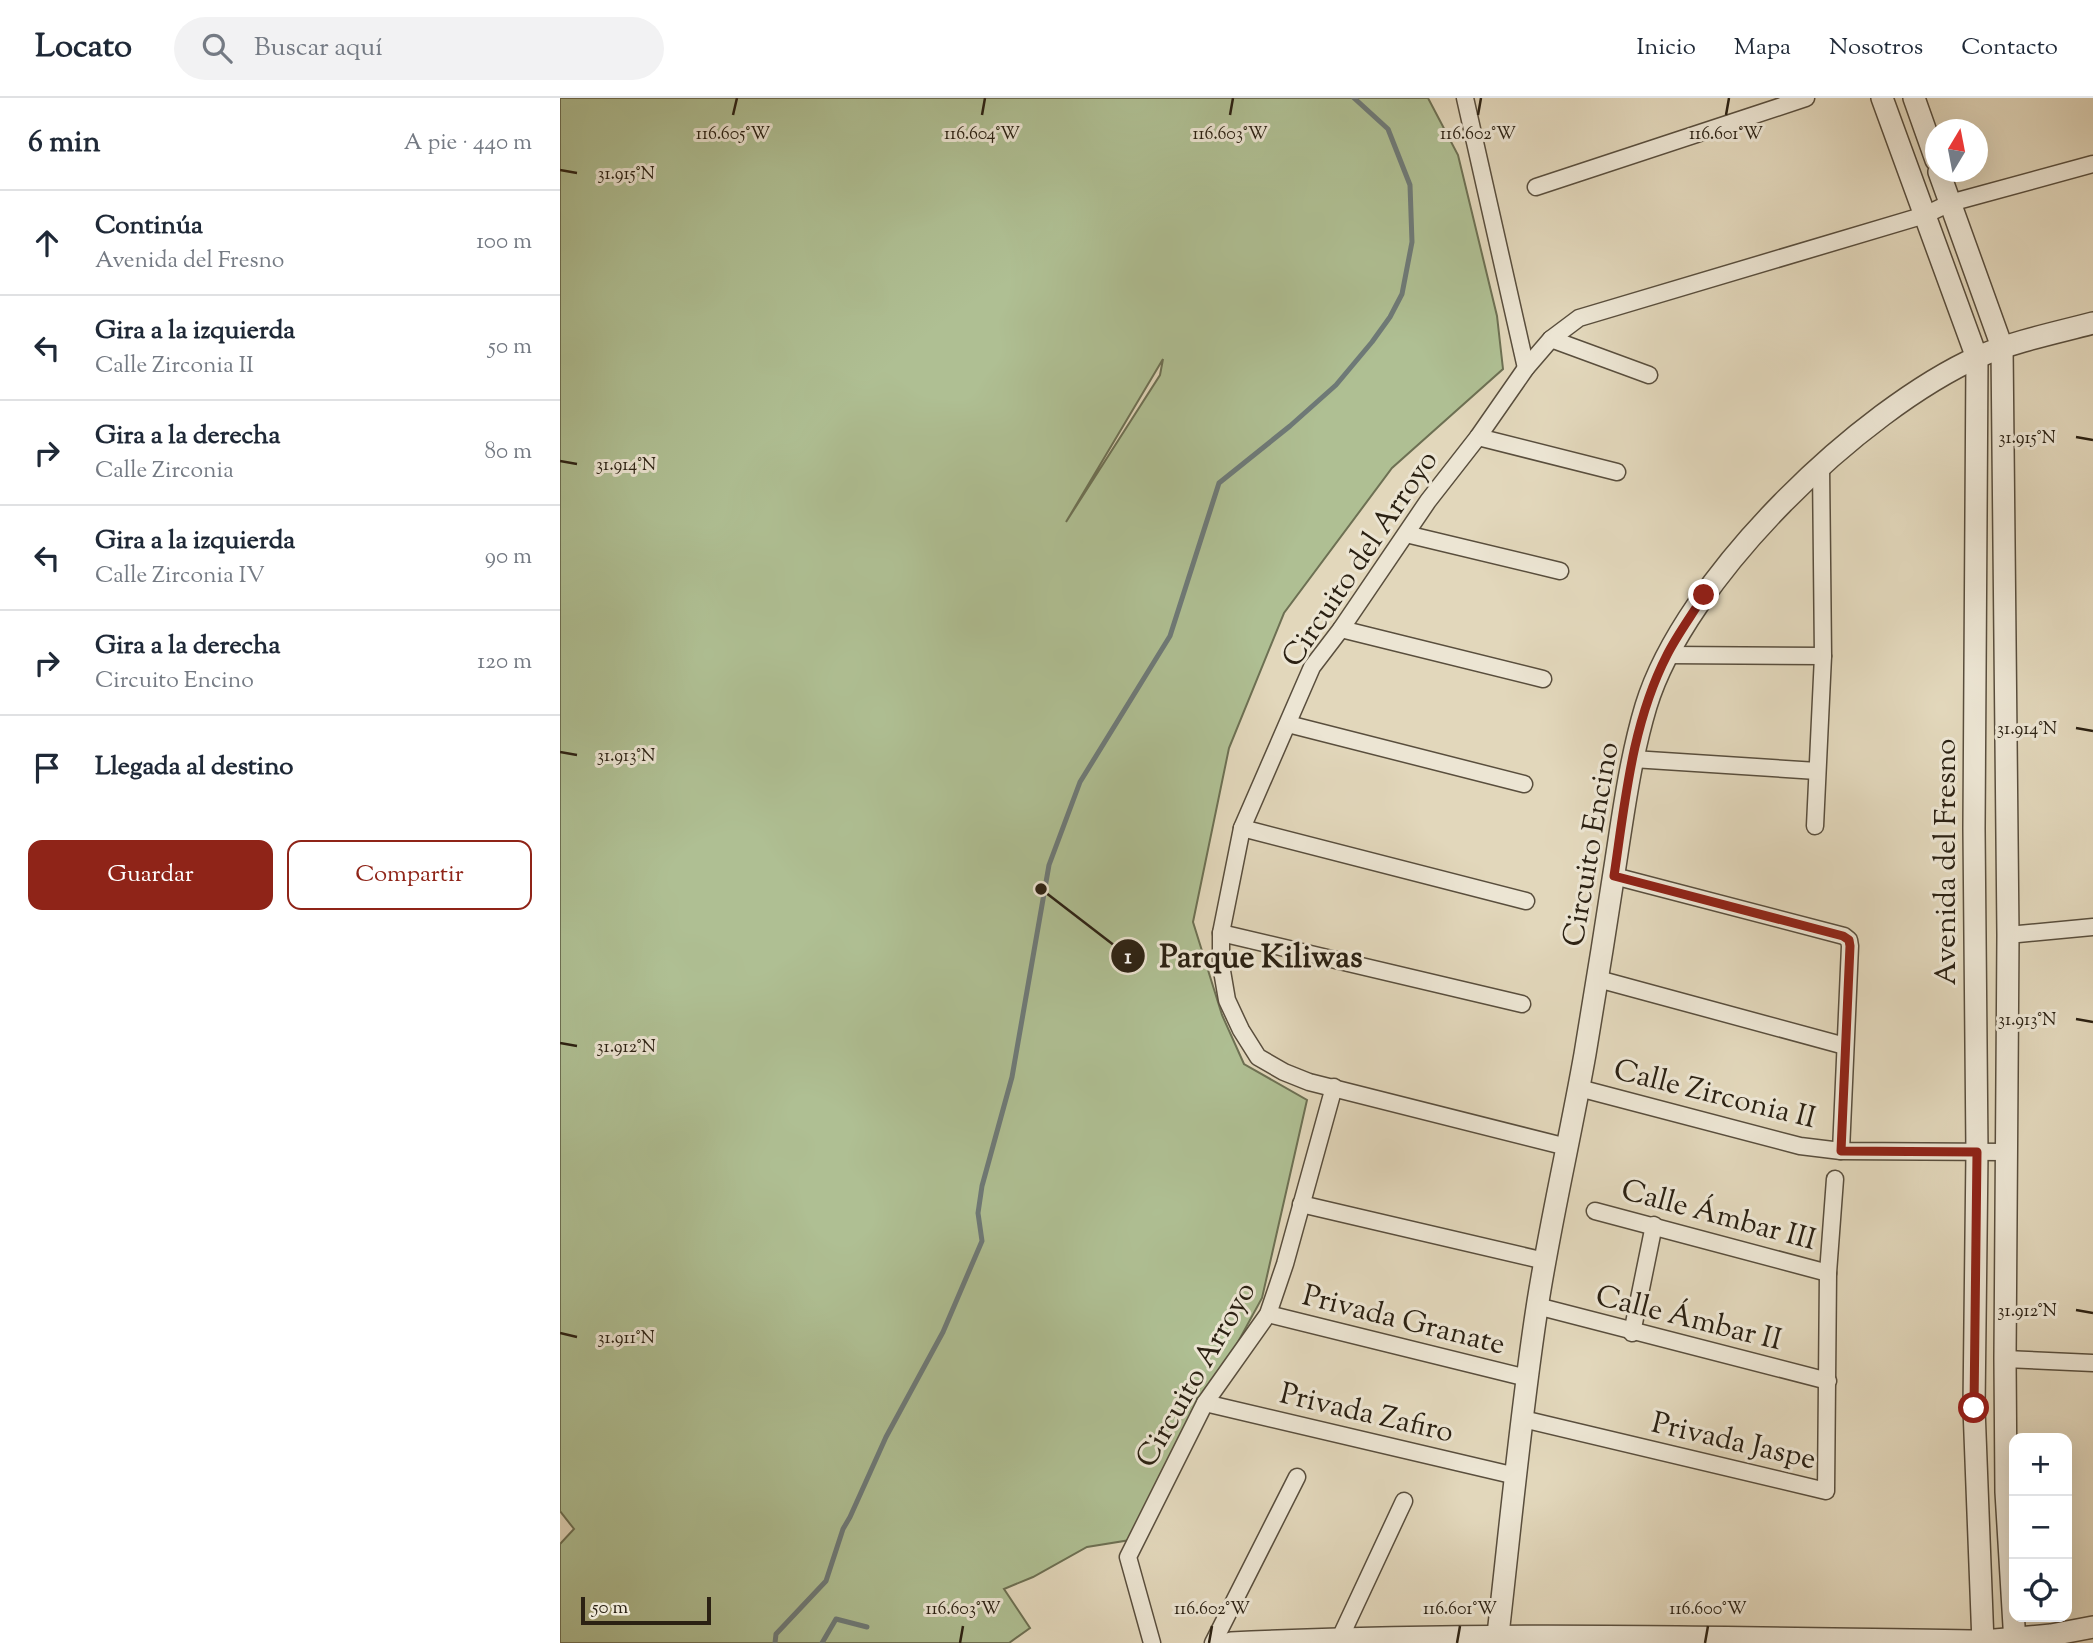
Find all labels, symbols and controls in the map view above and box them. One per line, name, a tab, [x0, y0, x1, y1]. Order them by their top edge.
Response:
search box	[174, 17, 664, 80]
text: Locato	[35, 24, 132, 72]
icon: search	[198, 29, 236, 67]
text: Buscar aquí	[254, 30, 383, 67]
text: Inicio	[1636, 31, 1696, 65]
text: Mapa	[1734, 31, 1791, 65]
text: Nosotros	[1829, 31, 1923, 65]
text: Contacto	[1961, 31, 2058, 65]
north arrow	[1925, 119, 1988, 182]
text: 6 min	[28, 122, 100, 165]
text: 116.605°W	[696, 122, 770, 148]
text: 116.604°W	[944, 122, 1020, 148]
text: 116.603°W	[1192, 122, 1268, 148]
text: 116.602°W	[1440, 122, 1516, 148]
text: 116.601°W	[1689, 122, 1763, 148]
text: A pie · 440 m	[404, 127, 532, 160]
text: 31.915°N	[597, 162, 655, 188]
text: Continúa	[95, 208, 203, 245]
icon: ahead	[28, 224, 66, 262]
text: 100 m	[476, 226, 532, 259]
text: Avenida del Fresno	[95, 245, 284, 278]
text: Gira a la izquierda	[95, 313, 295, 350]
icon: left	[28, 329, 66, 367]
text: 50 m	[488, 331, 532, 364]
text: Calle Zirconia II	[95, 350, 254, 383]
text: Gira a la derecha	[95, 418, 280, 455]
text: 31.915°N	[1998, 426, 2056, 452]
icon: right	[28, 434, 66, 472]
text: 80 m	[484, 436, 532, 469]
street label: Circuito del Arroyo	[1272, 442, 1450, 676]
text: 31.914°N	[596, 453, 656, 479]
text: Calle Zirconia	[95, 455, 234, 488]
text: Gira a la izquierda	[95, 523, 295, 560]
icon: left	[28, 539, 66, 577]
text: 90 m	[485, 541, 532, 574]
text: Calle Zirconia IV	[95, 560, 265, 593]
route end	[1688, 579, 1719, 610]
text: Gira a la derecha	[95, 628, 280, 665]
icon: right	[28, 644, 66, 682]
text: 120 m	[477, 646, 532, 679]
text: Circuito Encino	[95, 665, 254, 698]
text: 31.914°N	[1997, 717, 2057, 743]
street label: Avenida del Fresno	[1926, 738, 1969, 986]
street label: Circuito Encino	[1553, 739, 1632, 950]
text: 31.913°N	[597, 744, 655, 770]
icon: arrive	[28, 749, 66, 787]
text: Llegada al destino	[95, 749, 293, 786]
button: Guardar	[28, 840, 273, 910]
button: Compartir	[287, 840, 532, 910]
callout: Parque Kiliwas	[1110, 929, 1376, 982]
text: Parque Kiliwas	[1159, 936, 1363, 982]
text: 1	[1124, 943, 1132, 973]
text: 31.913°N	[1998, 1008, 2056, 1034]
text: 31.912°N	[596, 1035, 656, 1061]
street label: Calle Zirconia II	[1609, 1050, 1820, 1141]
street label: Calle Ámbar III	[1616, 1170, 1821, 1263]
street label: Circuito Arroyo	[1126, 1274, 1268, 1476]
street label: Privada Granate	[1298, 1275, 1509, 1367]
street label: Calle Ámbar II	[1591, 1276, 1786, 1363]
text: 31.912°N	[1997, 1299, 2057, 1325]
text: 31.911°N	[597, 1326, 655, 1352]
street label: Privada Zafiro	[1275, 1374, 1458, 1455]
route start	[1958, 1392, 1989, 1423]
street label: Privada Jaspe	[1647, 1403, 1820, 1482]
map controls	[2009, 1433, 2072, 1622]
button: +	[2009, 1433, 2072, 1496]
button: −	[2009, 1496, 2072, 1559]
button: locate	[2009, 1559, 2072, 1622]
scale bar	[581, 1594, 710, 1626]
text: 50 m	[592, 1595, 628, 1622]
text: 116.603°W	[925, 1597, 1001, 1623]
text: 116.602°W	[1174, 1597, 1250, 1623]
text: 116.601°W	[1423, 1597, 1497, 1623]
text: 116.600°W	[1669, 1597, 1747, 1623]

